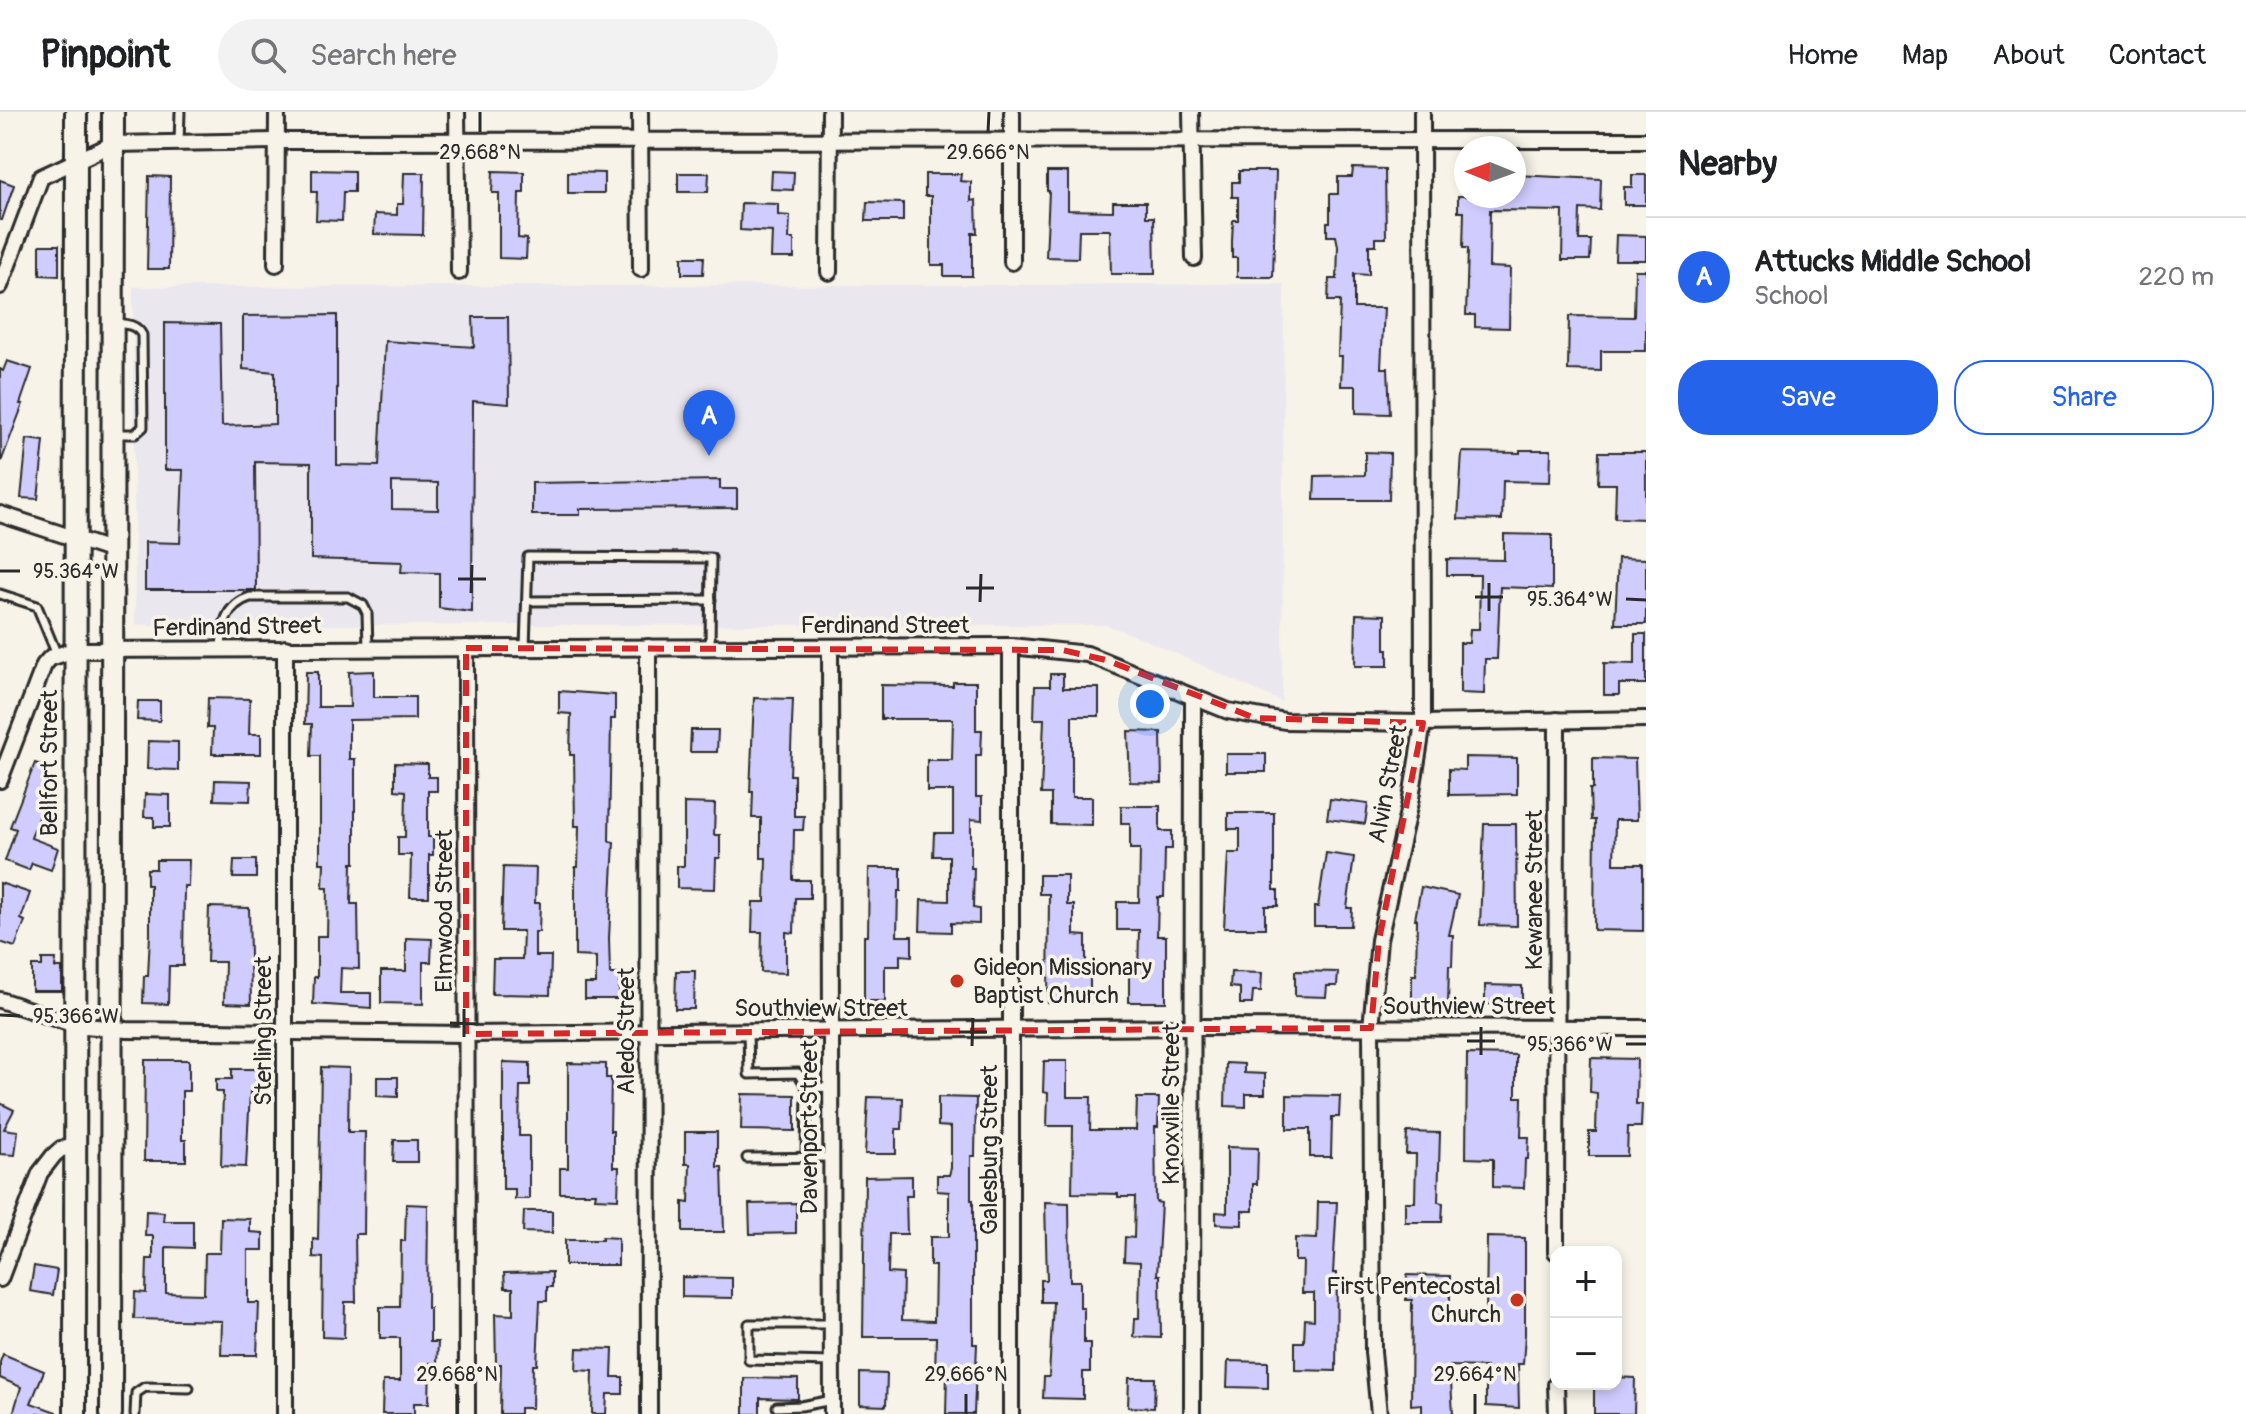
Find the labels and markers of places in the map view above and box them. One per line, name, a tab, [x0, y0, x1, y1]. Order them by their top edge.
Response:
pin: A	[683, 390, 735, 456]
place label: Gideon Missionary Baptist Church	[973, 953, 1152, 1010]
marker: Gideon Missionary Baptist Church	[948, 972, 966, 990]
place label: First Pentecostal Church	[1326, 1272, 1501, 1329]
marker: First Pentecostal Church	[1508, 1291, 1526, 1309]

